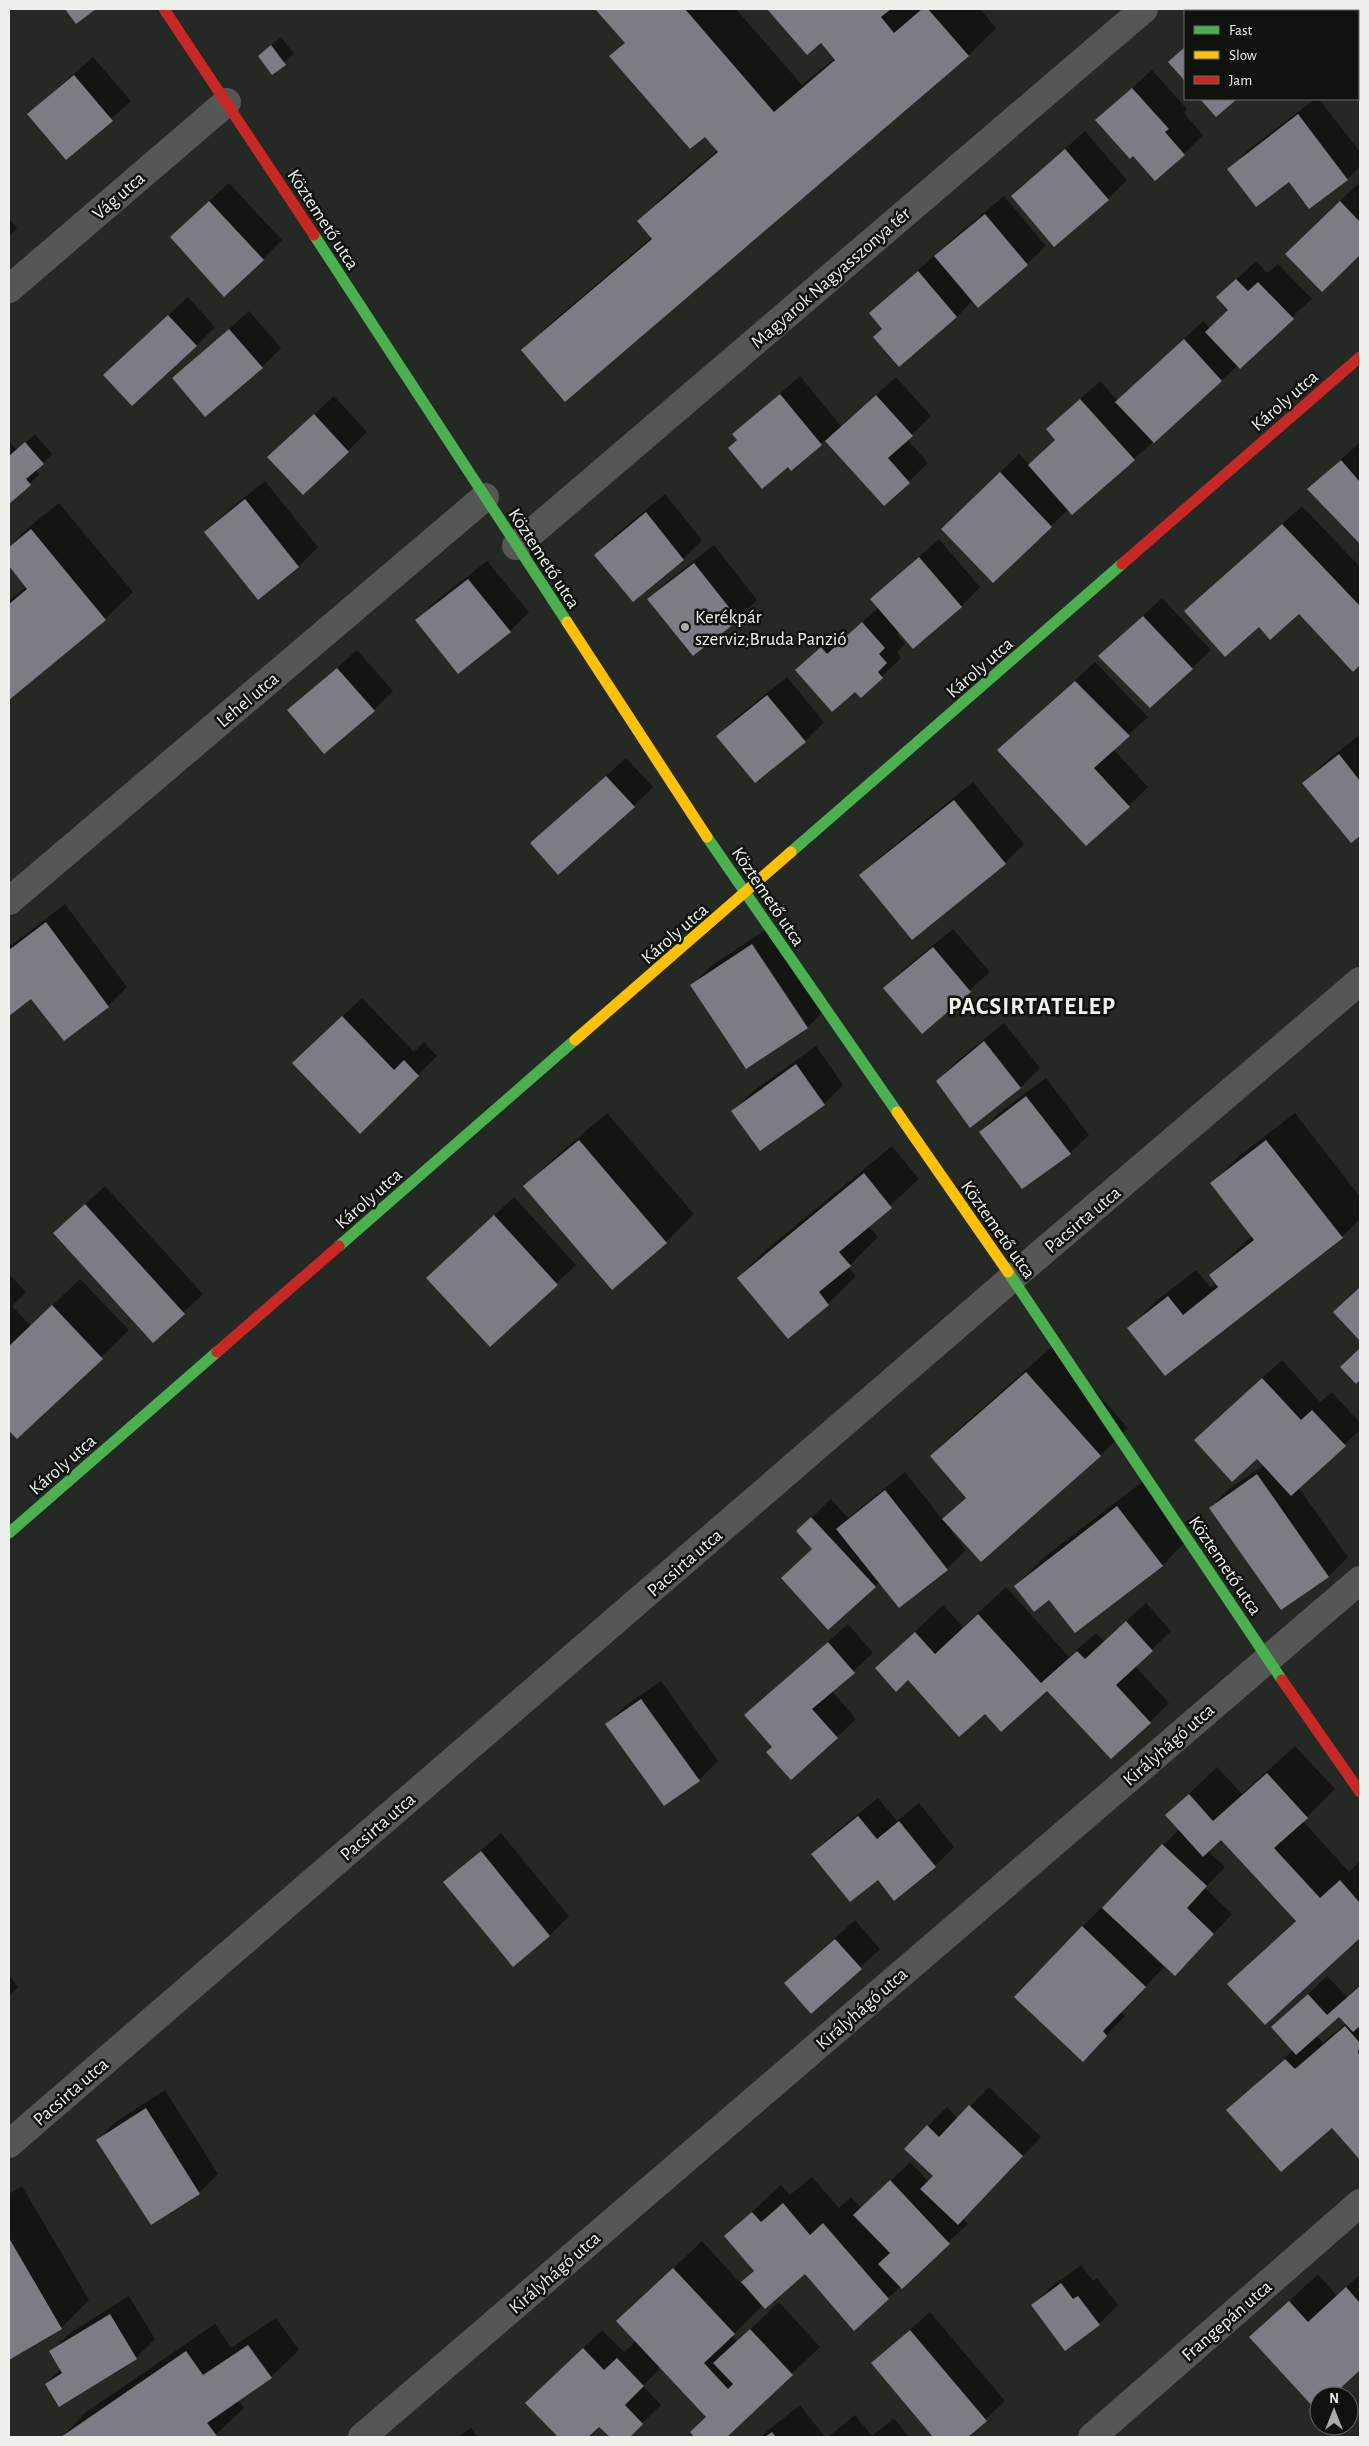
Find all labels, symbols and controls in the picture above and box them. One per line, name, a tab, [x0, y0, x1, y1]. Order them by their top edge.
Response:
legend	[1184, 10, 1359, 100]
text: Fast	[1229, 23, 1253, 38]
text: Slow	[1229, 48, 1257, 63]
text: Jam	[1229, 73, 1252, 88]
street label: Köztemető utca	[283, 166, 362, 273]
street label: Vág utca	[89, 168, 149, 224]
street label: Magyarok Nagyasszonya tér	[748, 204, 914, 352]
street label: Károly utca	[1248, 367, 1322, 435]
street label: Köztemető utca	[504, 505, 583, 612]
place label: Kerékpár szerviz;Bruda Panzió	[695, 608, 847, 649]
marker: Kerékpár szerviz;Bruda Panzió	[679, 621, 691, 633]
street label: Károly utca	[943, 634, 1017, 702]
street label: Lehel utca	[213, 669, 283, 731]
street label: Köztemető utca	[728, 844, 808, 950]
street label: Károly utca	[638, 900, 712, 968]
district label: PACSIRTATELEP	[948, 995, 1116, 1019]
street label: Károly utca	[332, 1165, 406, 1233]
street label: Köztemető utca	[957, 1177, 1039, 1283]
street label: Pacsirta utca	[1041, 1183, 1125, 1257]
street label: Károly utca	[26, 1431, 100, 1499]
street label: Köztemető utca	[1185, 1513, 1265, 1619]
street label: Pacsirta utca	[644, 1525, 726, 1601]
street label: Királyhágó utca	[1120, 1700, 1218, 1790]
street label: Pacsirta utca	[337, 1789, 419, 1865]
street label: Királyhágó utca	[813, 1964, 911, 2054]
street label: Pacsirta utca	[30, 2054, 112, 2130]
street label: Királyhágó utca	[506, 2228, 604, 2318]
street label: Frangepán utca	[1178, 2277, 1276, 2365]
north arrow	[1309, 2386, 1359, 2436]
text: N	[1329, 2392, 1339, 2406]

